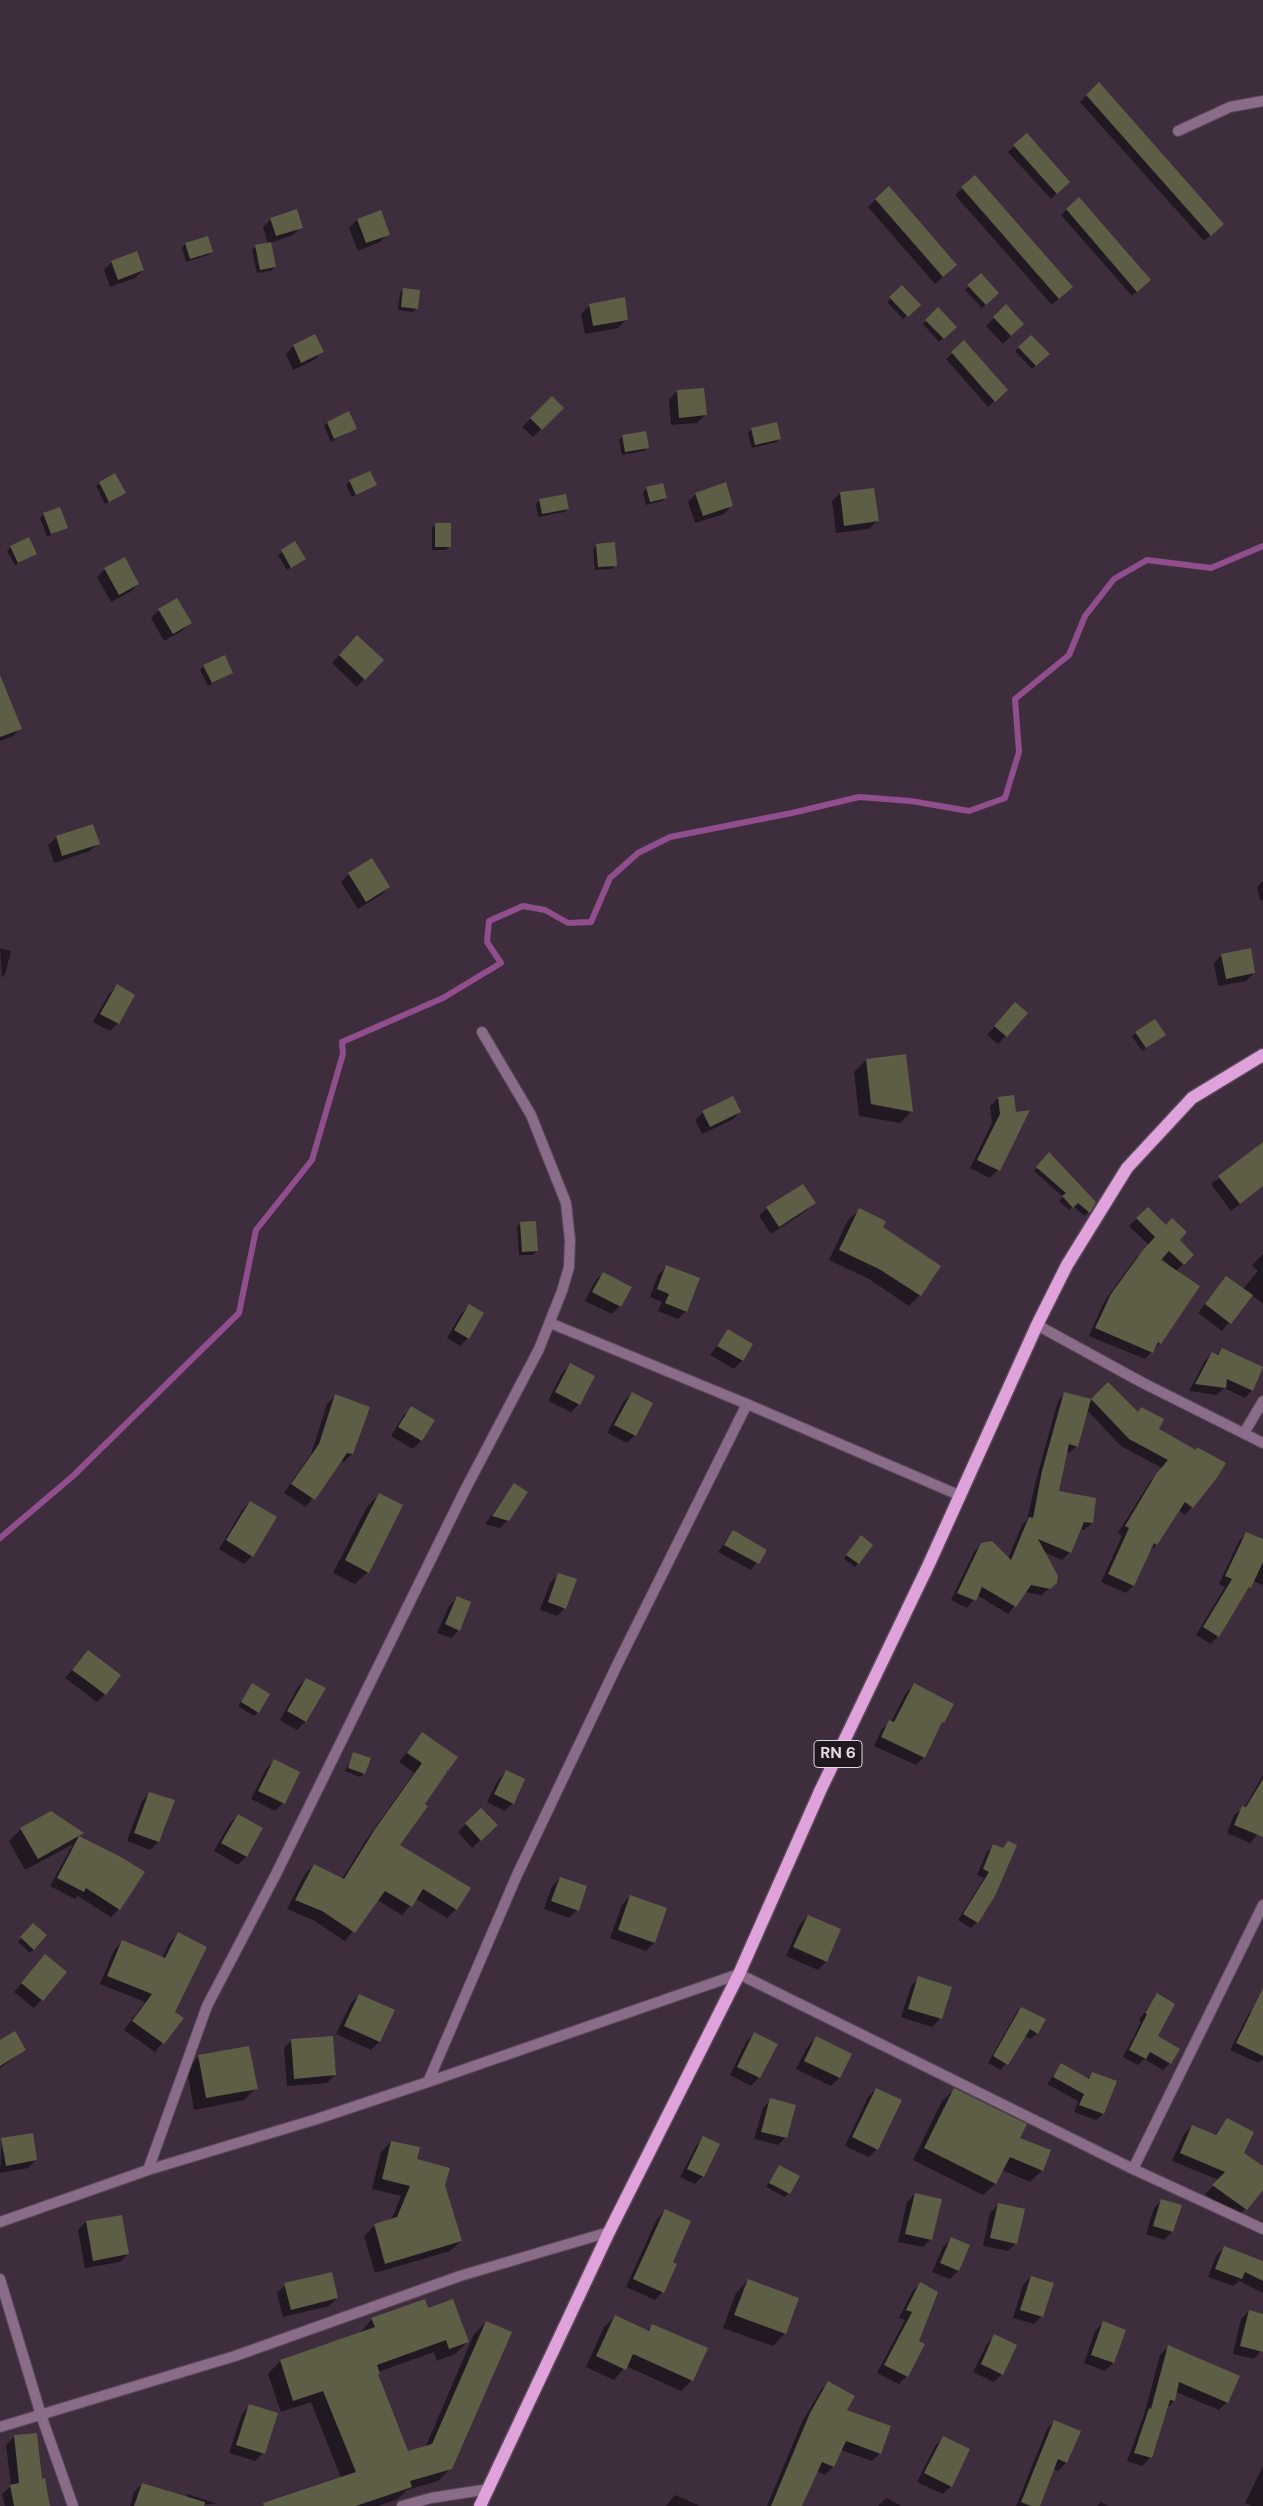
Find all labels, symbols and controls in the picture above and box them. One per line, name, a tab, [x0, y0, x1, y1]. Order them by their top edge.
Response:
road number: RN 6	[814, 1740, 862, 1768]

